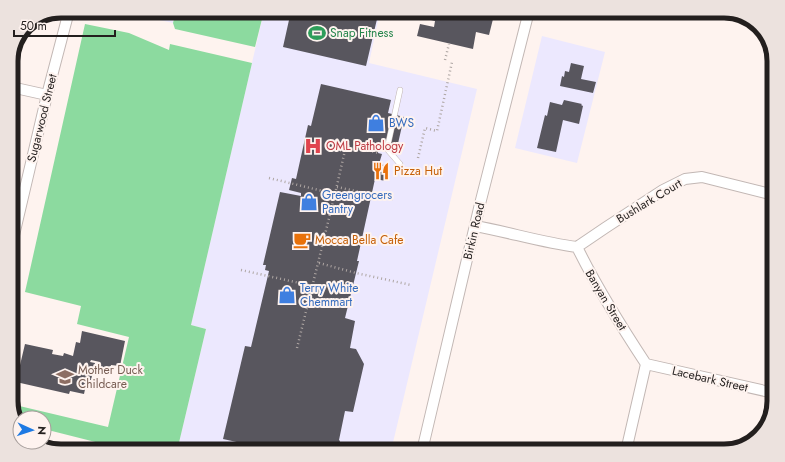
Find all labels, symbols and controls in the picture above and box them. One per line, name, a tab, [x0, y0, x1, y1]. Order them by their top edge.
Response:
scale bar	[14, 12, 115, 38]
text: 50 m	[20, 17, 47, 35]
sports icon: Snap Fitness	[307, 23, 327, 43]
place label: Snap Fitness	[330, 24, 393, 42]
street label: Sugarwood Street	[22, 72, 62, 164]
shop icon: BWS	[366, 113, 386, 133]
place label: BWS	[389, 114, 414, 132]
hospital icon: OML Pathology	[303, 136, 323, 156]
place label: OML Pathology	[326, 137, 404, 155]
restaurant icon: Pizza Hut	[371, 161, 391, 181]
place label: Pizza Hut	[394, 162, 442, 180]
street label: Bushlark Court	[613, 174, 685, 228]
place label: Greengrocers Pantry	[322, 186, 392, 218]
shop icon: Greengrocers Pantry	[299, 192, 319, 212]
street label: Birkin Road	[459, 201, 489, 261]
cafe icon: Mocca Bella Cafe	[292, 230, 312, 250]
place label: Mocca Bella Cafe	[315, 231, 404, 249]
street label: Banyan Street	[581, 266, 631, 334]
place label: Terry White Chemmart	[300, 279, 358, 311]
shop icon: Terry White Chemmart	[277, 285, 297, 305]
place label: Mother Duck Childcare	[78, 361, 144, 393]
street label: Lacebark Street	[670, 362, 750, 396]
school or university icon: Mother Duck Childcare	[55, 367, 75, 387]
north arrow	[12, 410, 52, 450]
text: N	[34, 426, 50, 435]

